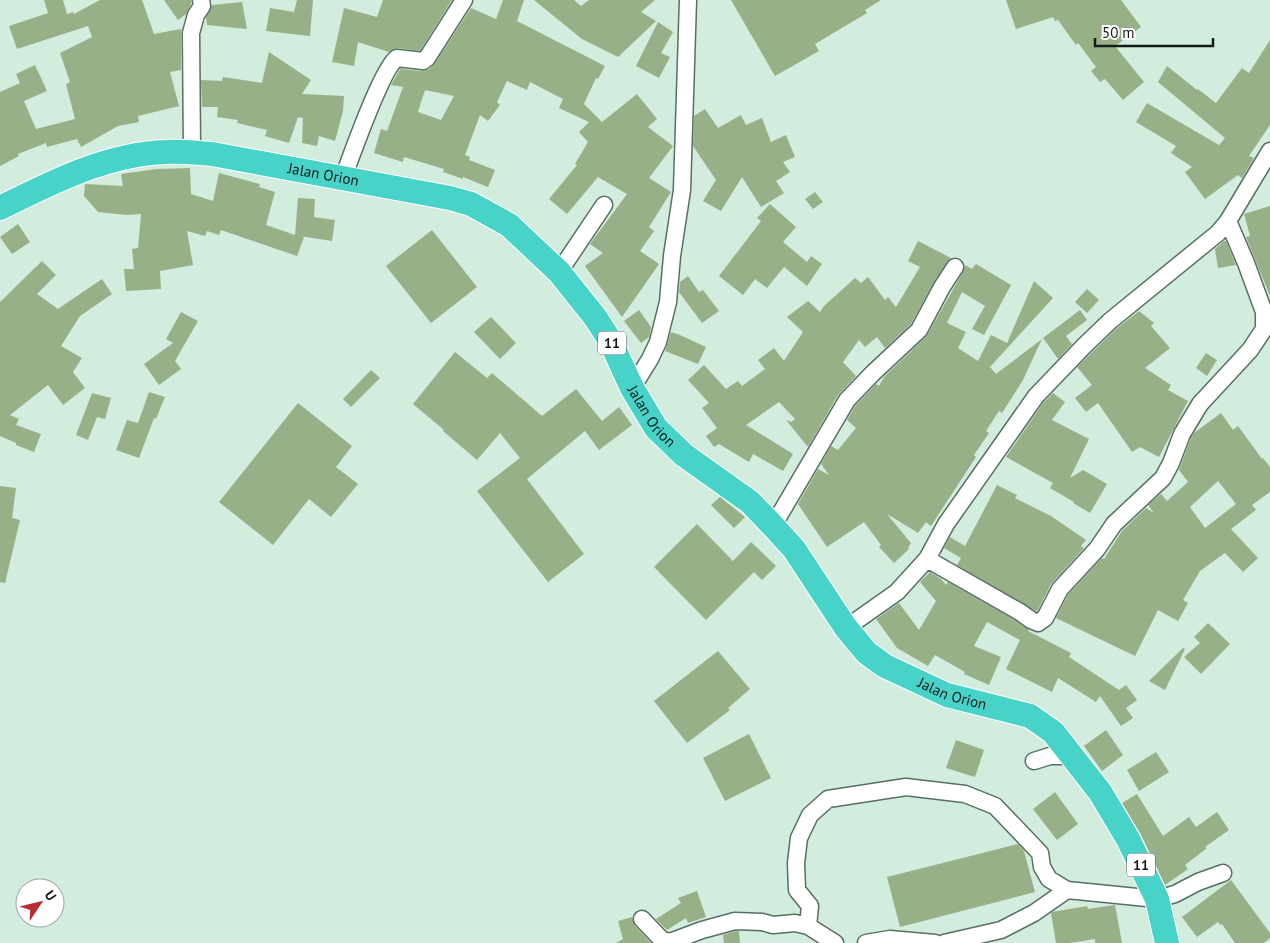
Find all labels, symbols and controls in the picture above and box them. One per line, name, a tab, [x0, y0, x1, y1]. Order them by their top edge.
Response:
scale bar	[1095, 15, 1212, 47]
text: 50 m	[1102, 23, 1135, 42]
street label: Jalan Orion	[286, 158, 360, 190]
road number: 11	[598, 332, 626, 354]
street label: Jalan Orion	[623, 381, 680, 451]
street label: Jalan Orion	[914, 672, 989, 714]
road number: 11	[1127, 854, 1155, 876]
north arrow	[15, 878, 65, 928]
text: U	[41, 887, 61, 904]

